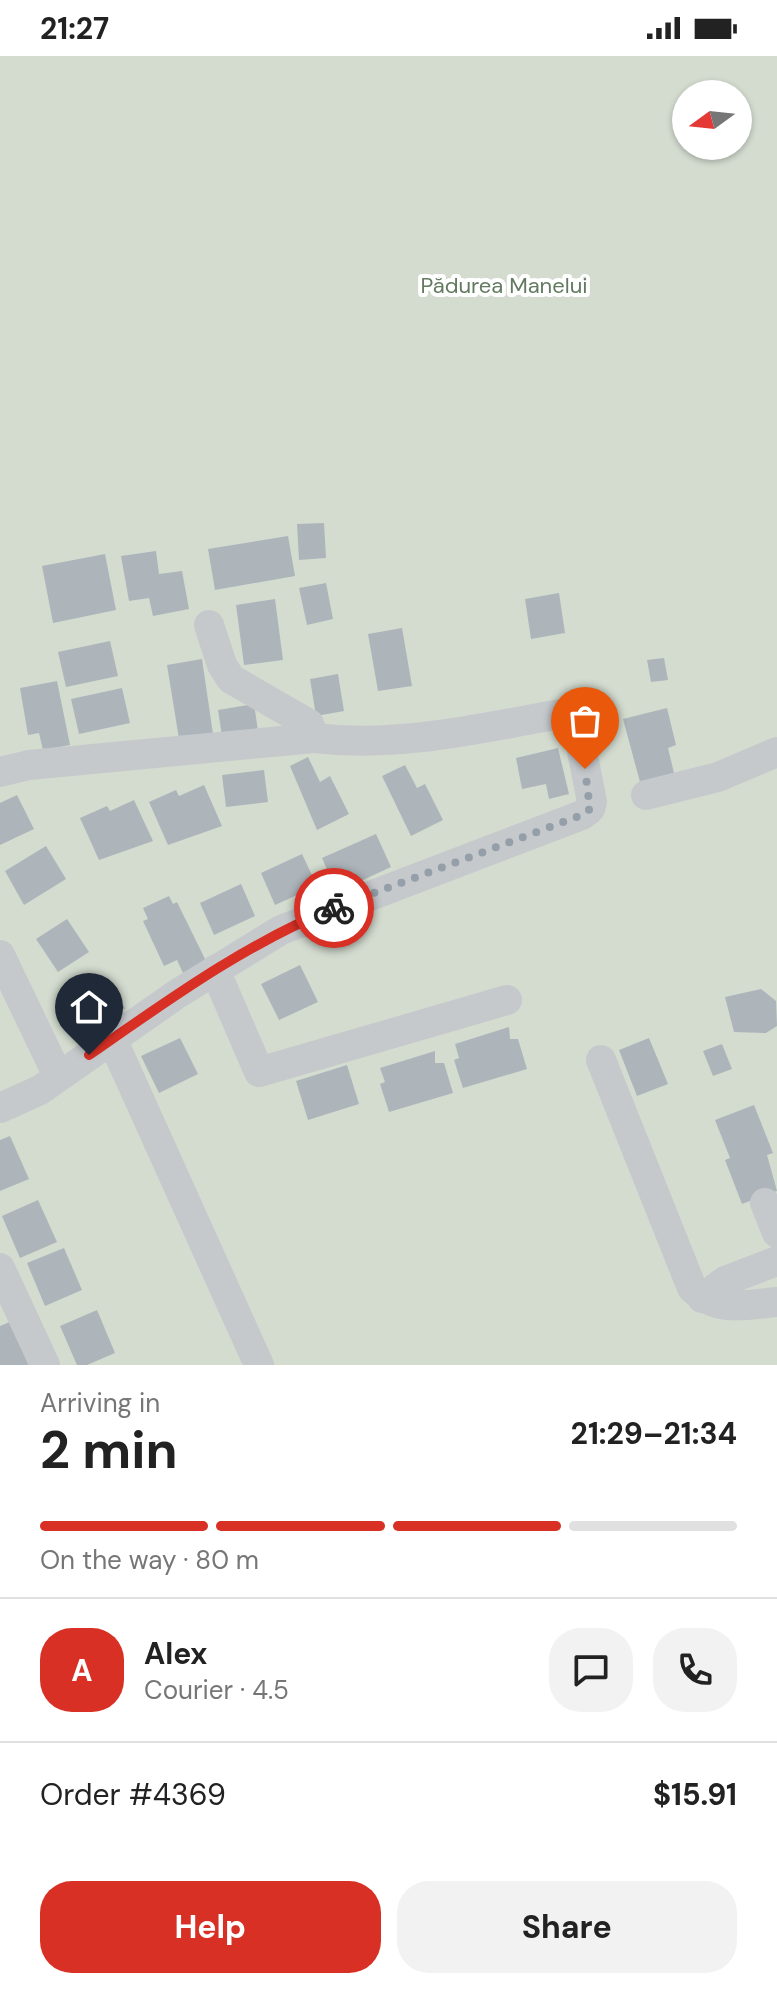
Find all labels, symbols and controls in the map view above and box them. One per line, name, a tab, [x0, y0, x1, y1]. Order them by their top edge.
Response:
text: 21:27	[40, 9, 109, 48]
north arrow	[672, 80, 752, 160]
map controls	[672, 80, 752, 160]
park label: Pădurea Manelui	[420, 271, 588, 300]
pin	[551, 687, 619, 769]
icon: bag	[563, 699, 607, 743]
courier	[294, 868, 374, 948]
icon: bike	[312, 886, 356, 930]
pin	[55, 973, 123, 1055]
icon: home	[67, 985, 111, 1029]
text: Arriving in	[40, 1386, 160, 1420]
text: 21:29–21:34	[571, 1414, 737, 1453]
text: 2 min	[40, 1416, 178, 1484]
text: On the way · 80 m	[40, 1543, 259, 1577]
button: chat	[549, 1628, 633, 1712]
button: phone	[653, 1628, 737, 1712]
text: Alex	[144, 1634, 207, 1673]
text: A	[71, 1651, 93, 1690]
text: Courier · 4.5	[144, 1673, 289, 1707]
text: Order #4369	[40, 1775, 226, 1814]
text: $15.91	[653, 1775, 737, 1814]
button: Help	[40, 1881, 381, 1973]
button: Share	[397, 1881, 737, 1973]

